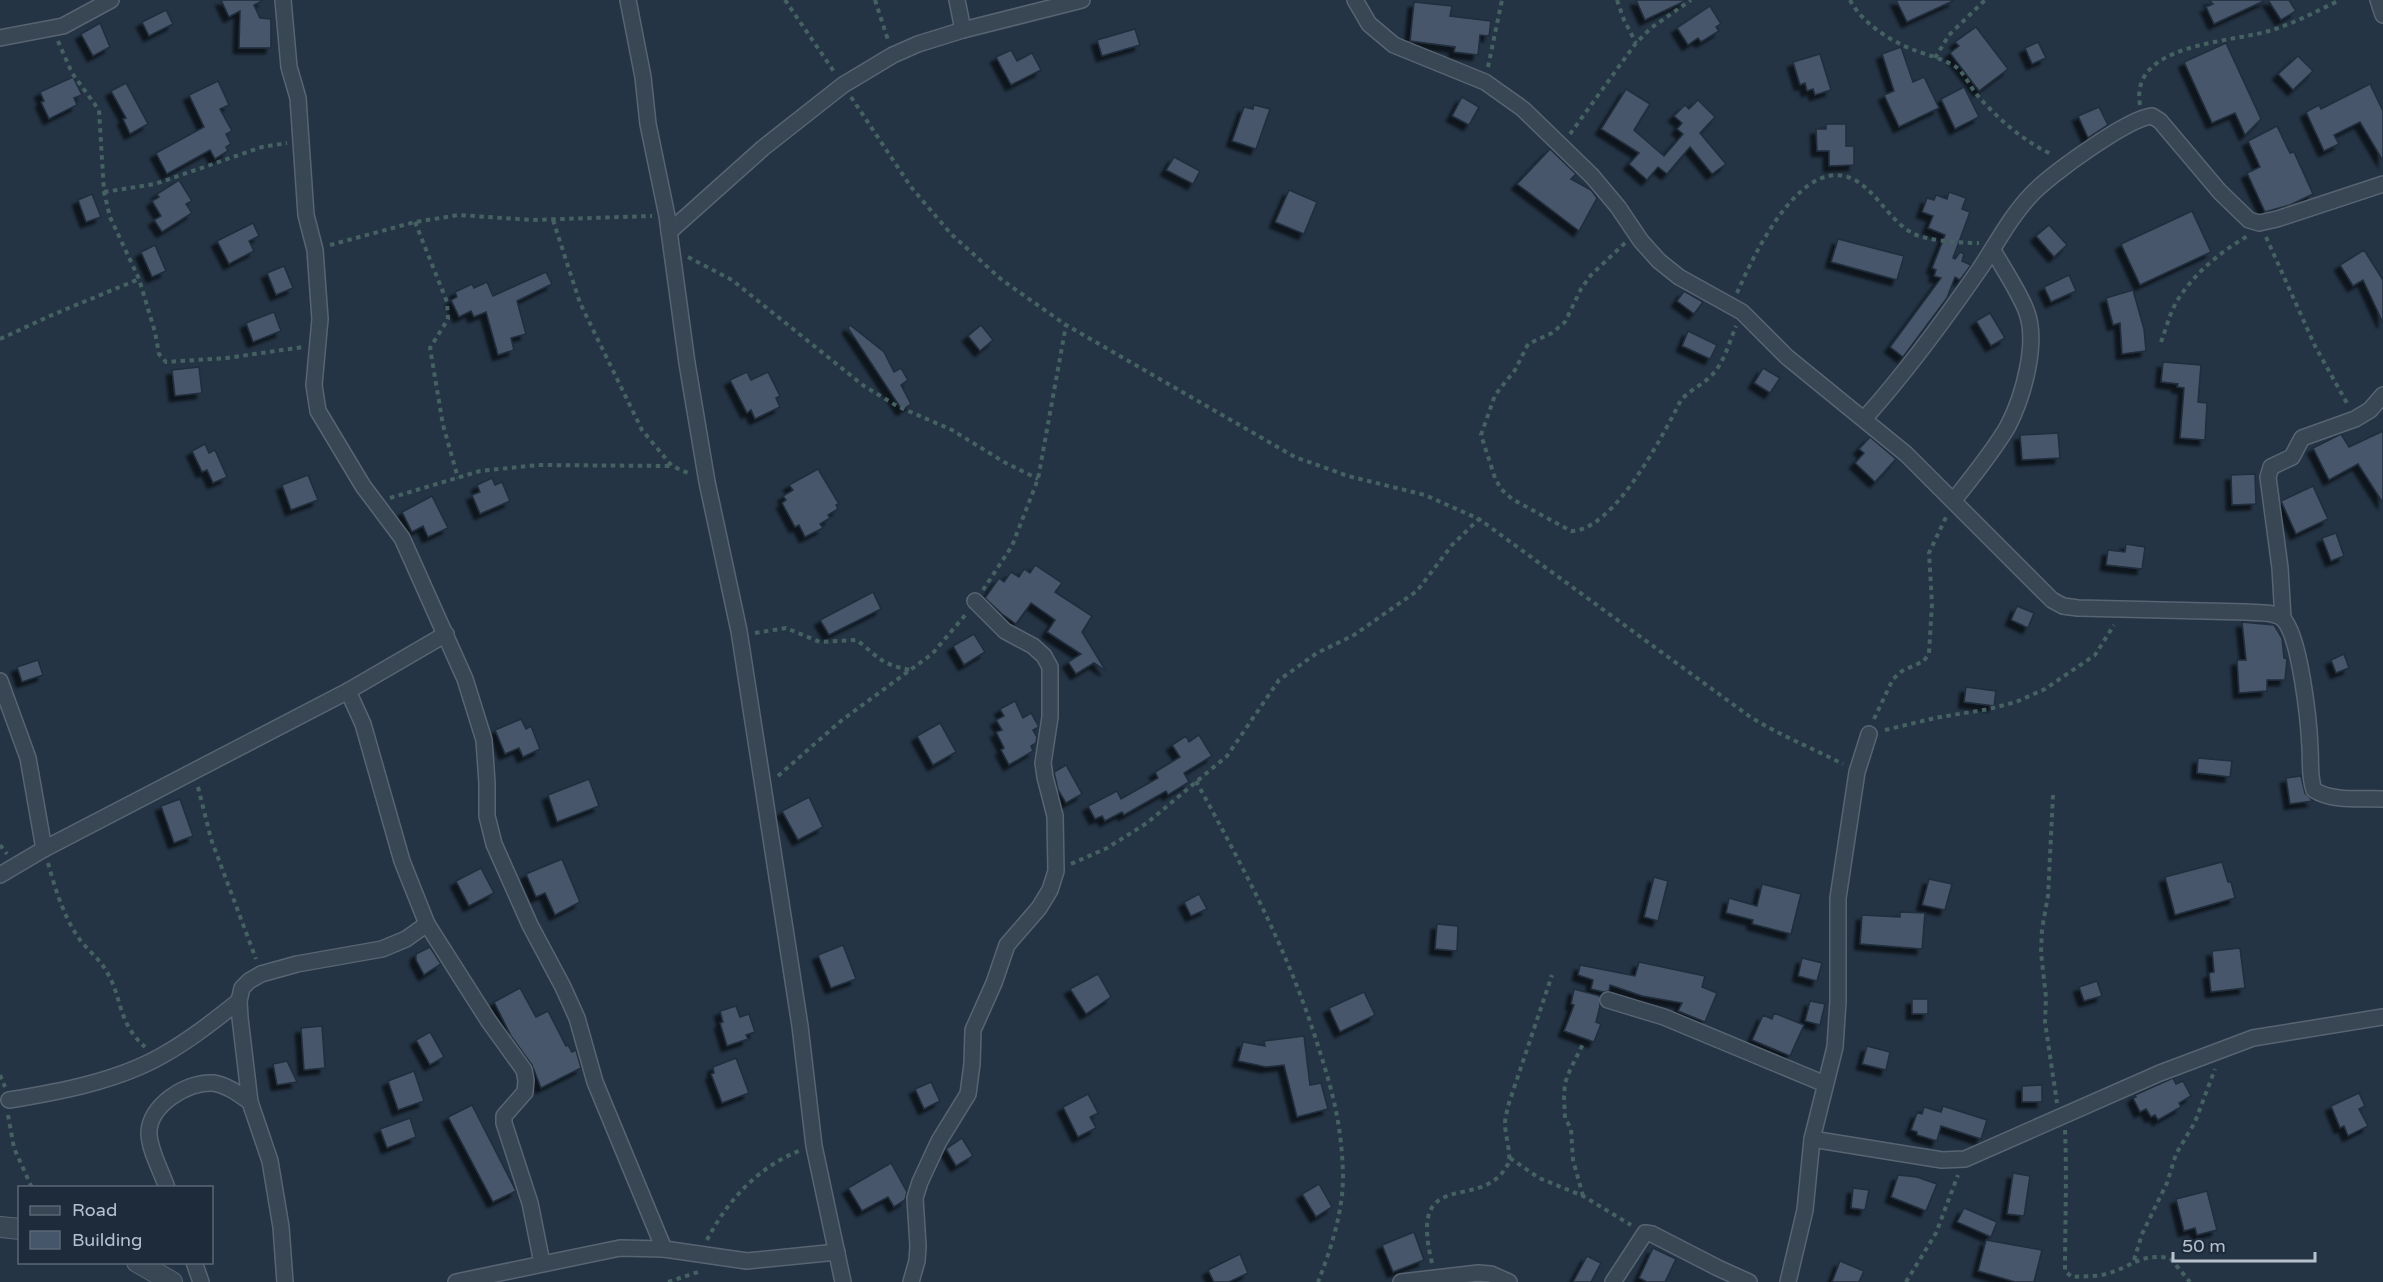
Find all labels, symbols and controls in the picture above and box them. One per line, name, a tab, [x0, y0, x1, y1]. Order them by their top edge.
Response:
legend	[18, 1186, 213, 1264]
text: Road	[72, 1199, 117, 1221]
scale bar	[2173, 1225, 2316, 1263]
text: Building	[72, 1229, 142, 1251]
text: 50 m	[2182, 1235, 2226, 1257]

